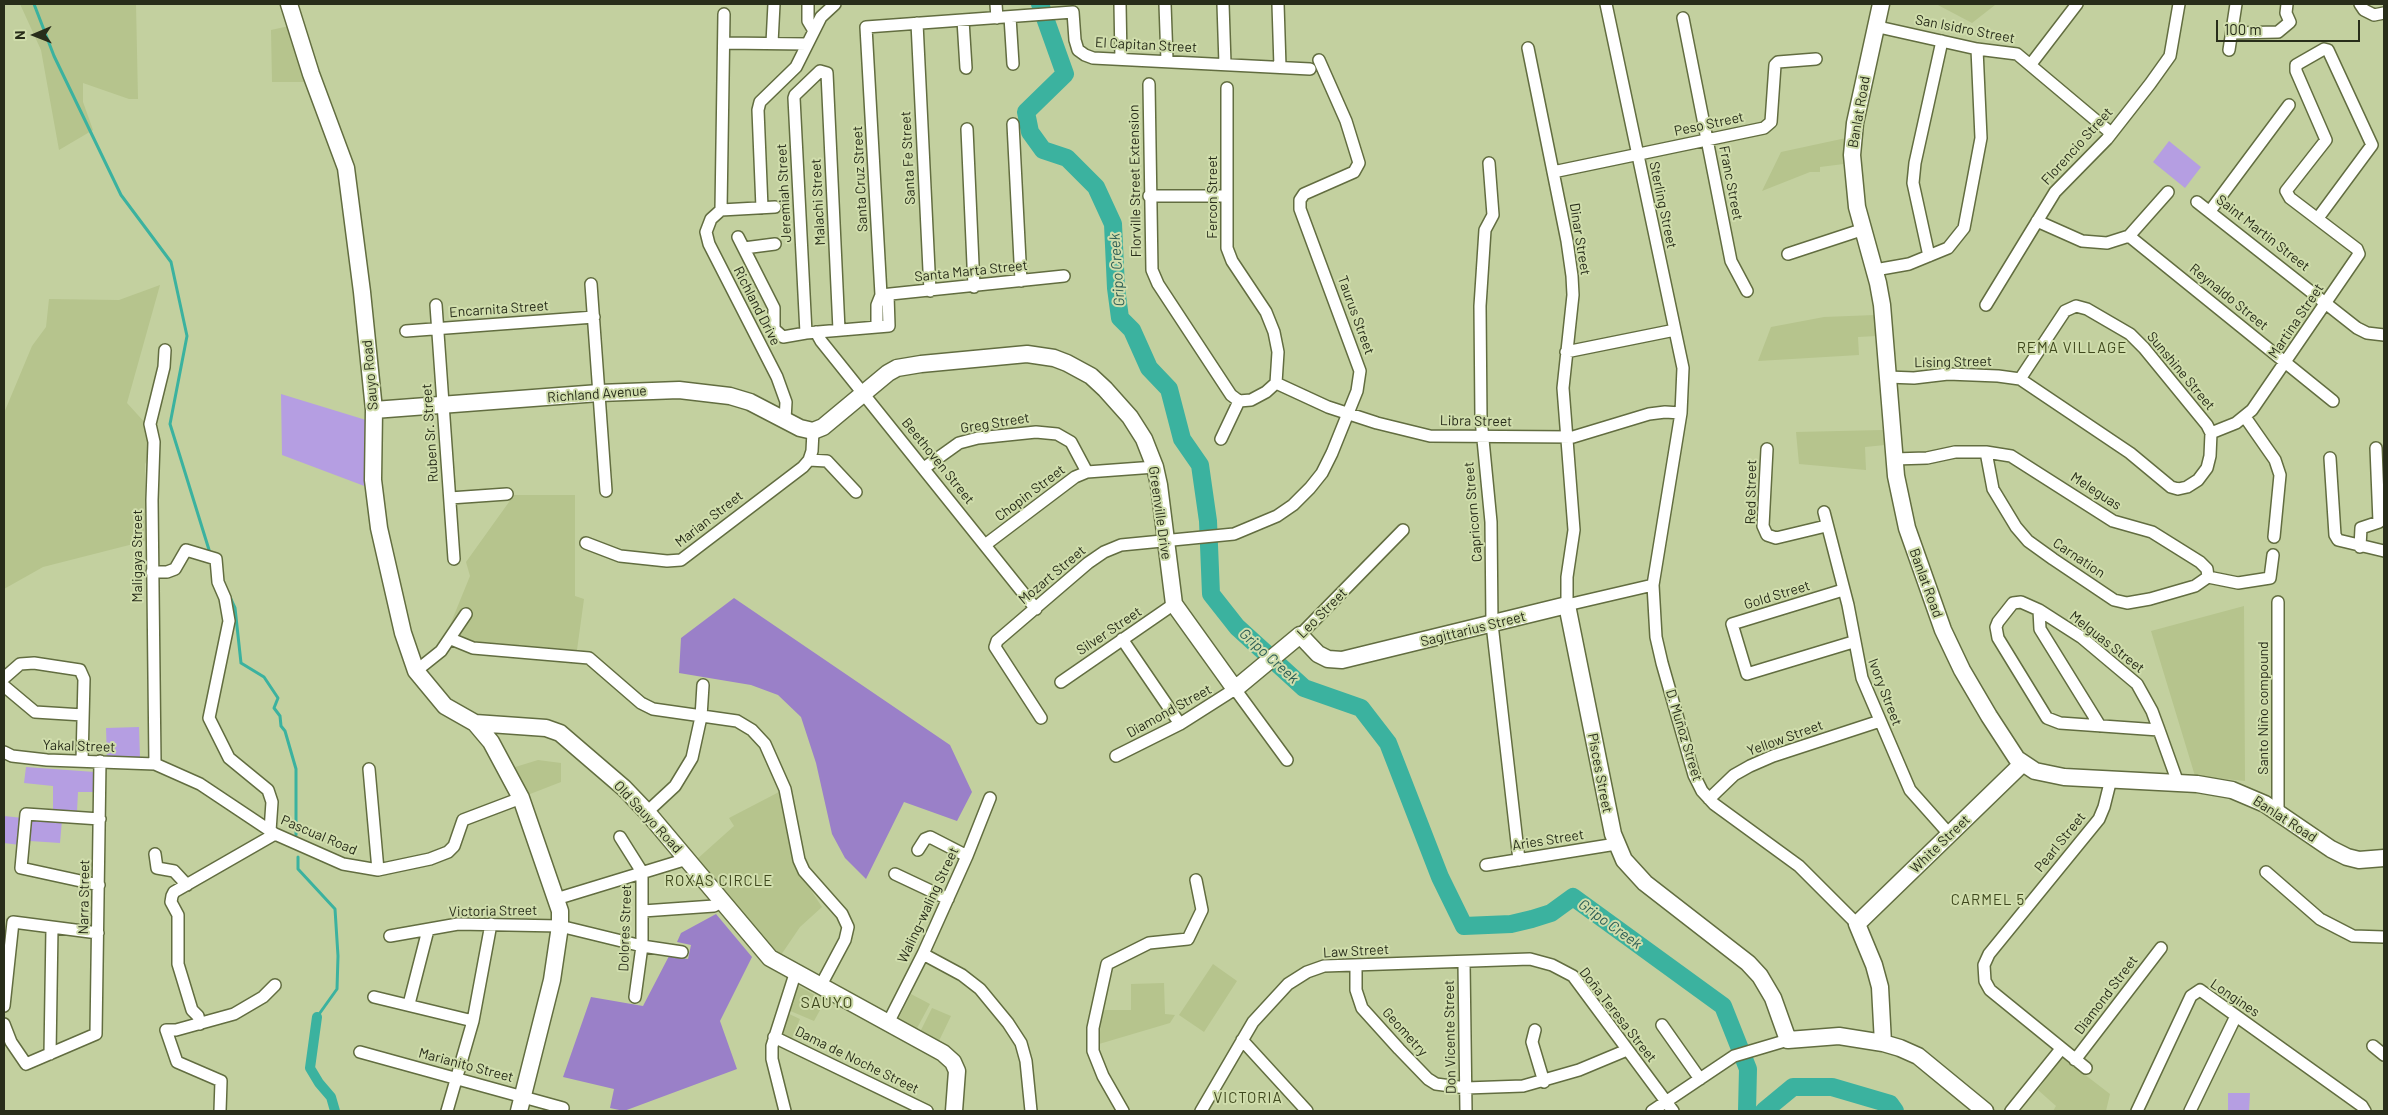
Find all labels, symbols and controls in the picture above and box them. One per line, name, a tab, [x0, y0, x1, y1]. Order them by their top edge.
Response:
north arrow	[10, 10, 60, 60]
scale bar	[2218, 10, 2362, 42]
street label: San Isidro Street	[1914, 11, 2016, 47]
text: 100 m	[2224, 20, 2262, 38]
text: N	[11, 30, 28, 40]
street label: El Capitan Street	[1095, 34, 1197, 56]
street label: Banlat Road	[1844, 75, 1874, 149]
street label: Florville Street Extension	[1125, 104, 1145, 258]
street label: Florencio Street	[2038, 104, 2116, 188]
street label: Peso Street	[1673, 108, 1745, 140]
street label: Santa Fe Street	[897, 111, 919, 205]
street label: Santa Cruz Street	[849, 126, 871, 232]
street label: Jeremiah Street	[773, 143, 795, 243]
street label: Franc Street	[1716, 144, 1746, 222]
street label: Fercon Street	[1204, 155, 1220, 239]
street label: Malachi Street	[807, 158, 829, 246]
street label: Sterling Street	[1646, 160, 1680, 250]
street label: Saint Martin Street	[2213, 191, 2313, 275]
street label: Dinar Street	[1566, 202, 1594, 276]
water label: Gripo Creek	[1105, 233, 1129, 307]
street label: Santa Marta Street	[914, 257, 1028, 285]
street label: Reynaldo Street	[2186, 260, 2272, 334]
street label: Richland Drive	[730, 264, 784, 348]
street label: Taurus Street	[1334, 273, 1378, 357]
street label: Martina Street	[2265, 280, 2327, 362]
street label: Encarnita Street	[449, 297, 549, 321]
street label: Sunshine Street	[2143, 328, 2219, 414]
street label: Sauyo Road	[359, 339, 381, 411]
district label: REMA VILLAGE	[2015, 339, 2129, 357]
street label: Lising Street	[1914, 353, 1992, 371]
street label: Richland Avenue	[547, 382, 647, 406]
street label: Ruben Sr. Street	[418, 383, 442, 483]
street label: Greg Street	[959, 409, 1031, 437]
street label: Libra Street	[1440, 412, 1512, 430]
street label: Beethoven Street	[898, 415, 978, 507]
street label: Red Street	[1742, 460, 1760, 524]
street label: Chopin Street	[992, 461, 1068, 525]
street label: Capricorn Street	[1460, 461, 1486, 563]
street label: Greenville Drive	[1145, 465, 1175, 561]
street label: Meleguas	[2068, 468, 2124, 514]
street label: Marian Street	[672, 487, 746, 551]
street label: Maligaya Street	[129, 510, 145, 602]
street label: Carnation	[2050, 535, 2108, 581]
street label: Mozart Street	[1015, 542, 1089, 608]
street label: Banlat Road	[1906, 546, 1946, 620]
street label: Gold Street	[1742, 577, 1812, 613]
street label: Leo Street	[1293, 584, 1351, 642]
street label: Silver Street	[1073, 603, 1145, 659]
street label: Melguas Street	[2066, 607, 2148, 677]
street label: Sagittarius Street	[1419, 608, 1527, 650]
water label: Gripo Creek	[1236, 625, 1302, 687]
street label: Santo Niño compound	[2255, 641, 2271, 775]
street label: Ivory Street	[1865, 656, 1905, 728]
street label: Diamond Street	[1124, 681, 1214, 741]
street label: D. Muñoz Street	[1662, 687, 1706, 783]
street label: Yellow Street	[1745, 717, 1825, 759]
street label: Pisces Street	[1584, 732, 1616, 814]
street label: Yakal Street	[42, 736, 116, 756]
street label: Old Sauyo Road	[610, 777, 686, 857]
street label: Banlat Road	[2250, 792, 2320, 846]
street label: Pearl Street	[2031, 809, 2089, 875]
street label: Pascual Road	[278, 811, 360, 859]
street label: White Street	[1907, 811, 1973, 877]
street label: Aries Street	[1511, 826, 1585, 854]
street label: Waling-waling Street	[894, 844, 962, 966]
street label: Narra Street	[75, 859, 93, 935]
district label: ROXAS CIRCLE	[663, 872, 775, 890]
street label: Dolores Street	[615, 884, 635, 972]
district label: CARMEL 5	[1950, 891, 2026, 909]
water label: Gripo Creek	[1575, 895, 1645, 953]
street label: Victoria Street	[449, 902, 537, 920]
street label: Law Street	[1323, 941, 1389, 961]
street label: Diamond Street	[2071, 952, 2141, 1038]
street label: Doña Teresa Street	[1576, 964, 1660, 1066]
street label: Longines	[2207, 975, 2263, 1021]
street label: Don Vicente Street	[1441, 980, 1459, 1094]
district label: SAUYO	[800, 993, 854, 1013]
street label: Geometry	[1379, 1004, 1431, 1060]
street label: Dama de Noche Street	[792, 1023, 922, 1097]
street label: Marianito Street	[417, 1044, 515, 1086]
district label: VICTORIA	[1212, 1089, 1284, 1107]

